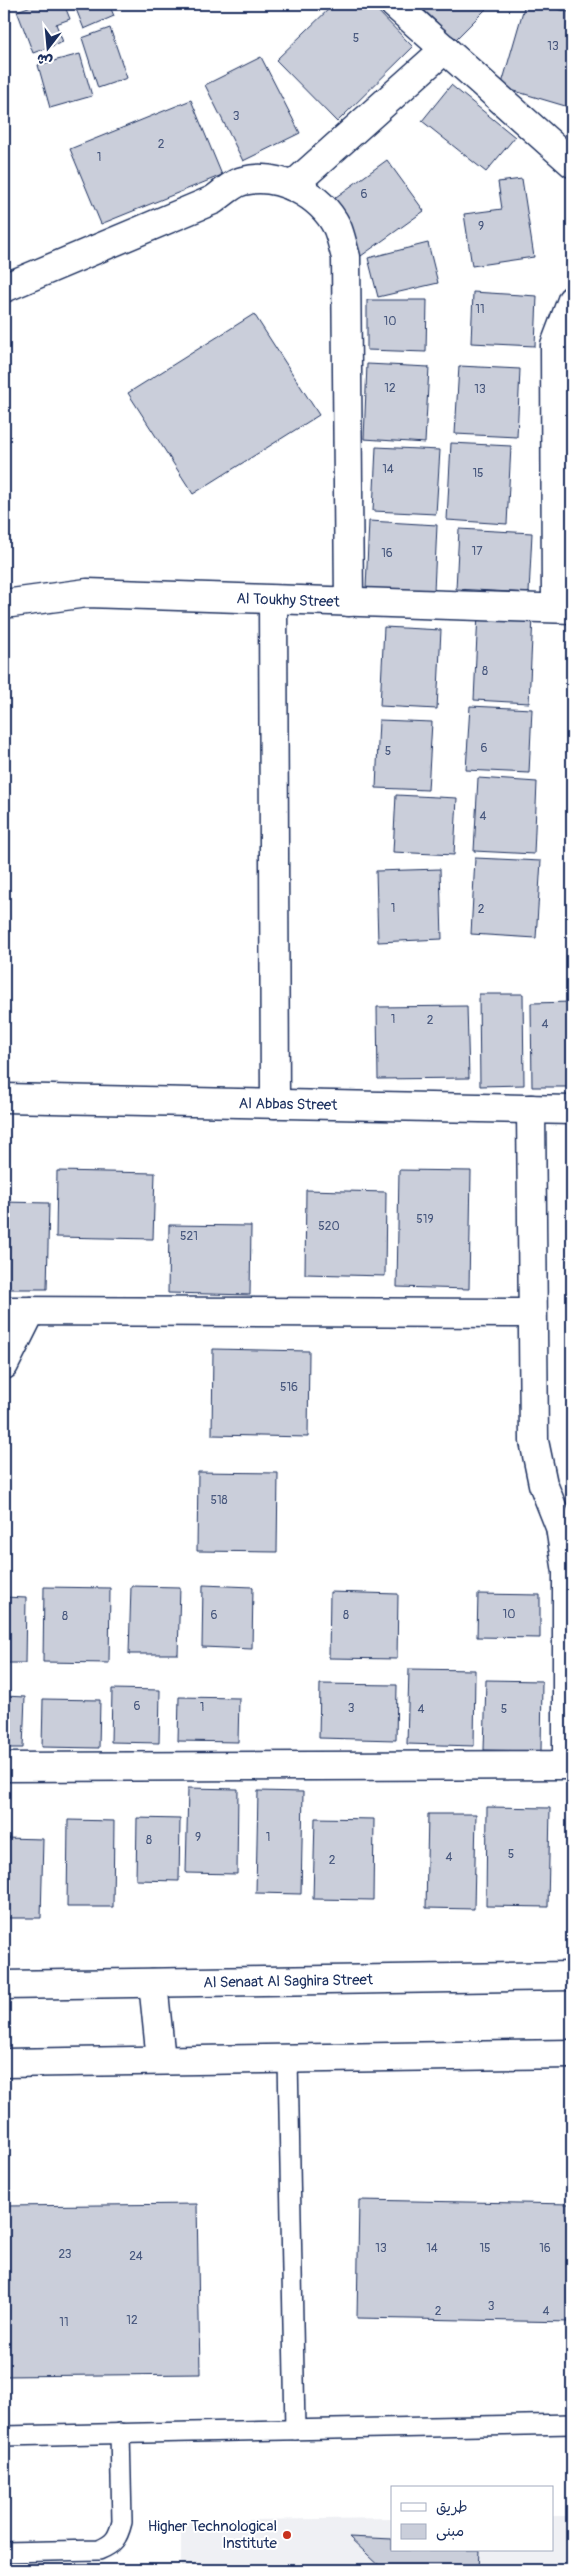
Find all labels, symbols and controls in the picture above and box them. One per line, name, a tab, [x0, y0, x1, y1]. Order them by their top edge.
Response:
north arrow	[22, 22, 72, 72]
house number: 5	[353, 31, 359, 46]
house number: 13	[547, 39, 559, 54]
text: ش	[35, 50, 54, 70]
house number: 3	[233, 109, 240, 124]
house number: 2	[158, 137, 165, 152]
house number: 1	[97, 150, 101, 165]
house number: 6	[361, 187, 368, 202]
house number: 9	[478, 219, 484, 234]
house number: 11	[475, 302, 485, 317]
house number: 10	[384, 314, 396, 329]
house number: 12	[384, 381, 396, 396]
house number: 13	[474, 382, 486, 397]
house number: 14	[382, 462, 394, 477]
house number: 15	[472, 466, 484, 481]
house number: 17	[471, 544, 483, 559]
house number: 16	[381, 546, 393, 561]
street label: Al Toukhy Street	[236, 589, 341, 612]
house number: 8	[482, 664, 488, 679]
house number: 6	[481, 741, 488, 756]
house number: 5	[385, 744, 391, 759]
house number: 4	[480, 809, 487, 824]
house number: 1	[391, 901, 395, 916]
house number: 2	[478, 902, 485, 917]
house number: 1	[391, 1012, 395, 1027]
house number: 2	[427, 1013, 434, 1028]
house number: 4	[542, 1017, 549, 1032]
street label: Al Abbas Street	[239, 1094, 338, 1115]
house number: 519	[416, 1212, 434, 1227]
house number: 520	[318, 1219, 340, 1234]
house number: 521	[180, 1229, 198, 1244]
house number: 516	[280, 1380, 298, 1395]
house number: 518	[210, 1493, 228, 1508]
house number: 10	[503, 1607, 515, 1622]
house number: 6	[211, 1608, 218, 1623]
house number: 8	[343, 1608, 349, 1623]
house number: 8	[62, 1609, 68, 1624]
house number: 6	[134, 1699, 141, 1714]
house number: 1	[200, 1700, 204, 1715]
house number: 3	[348, 1701, 355, 1716]
house number: 4	[418, 1702, 425, 1717]
house number: 5	[501, 1702, 507, 1717]
house number: 9	[195, 1830, 201, 1845]
house number: 1	[266, 1830, 270, 1845]
house number: 8	[146, 1833, 152, 1848]
house number: 5	[508, 1847, 514, 1862]
house number: 4	[446, 1850, 453, 1865]
house number: 2	[329, 1853, 336, 1868]
street label: Al Senaat Al Saghira Street	[203, 1971, 374, 1992]
house number: 13	[375, 2241, 387, 2256]
house number: 14	[426, 2241, 438, 2256]
house number: 15	[479, 2241, 491, 2256]
house number: 16	[539, 2241, 551, 2256]
house number: 23	[58, 2247, 72, 2262]
house number: 24	[129, 2249, 143, 2264]
house number: 3	[488, 2299, 495, 2314]
house number: 2	[435, 2304, 442, 2319]
house number: 4	[543, 2304, 550, 2319]
house number: 12	[126, 2313, 138, 2328]
house number: 11	[59, 2315, 69, 2330]
legend	[391, 2486, 554, 2552]
text: طريق	[436, 2498, 468, 2517]
place label: Higher Technological Institute	[148, 2517, 278, 2553]
text: مبنى	[436, 2522, 464, 2541]
marker: Higher Technological Institute	[281, 2529, 293, 2541]

